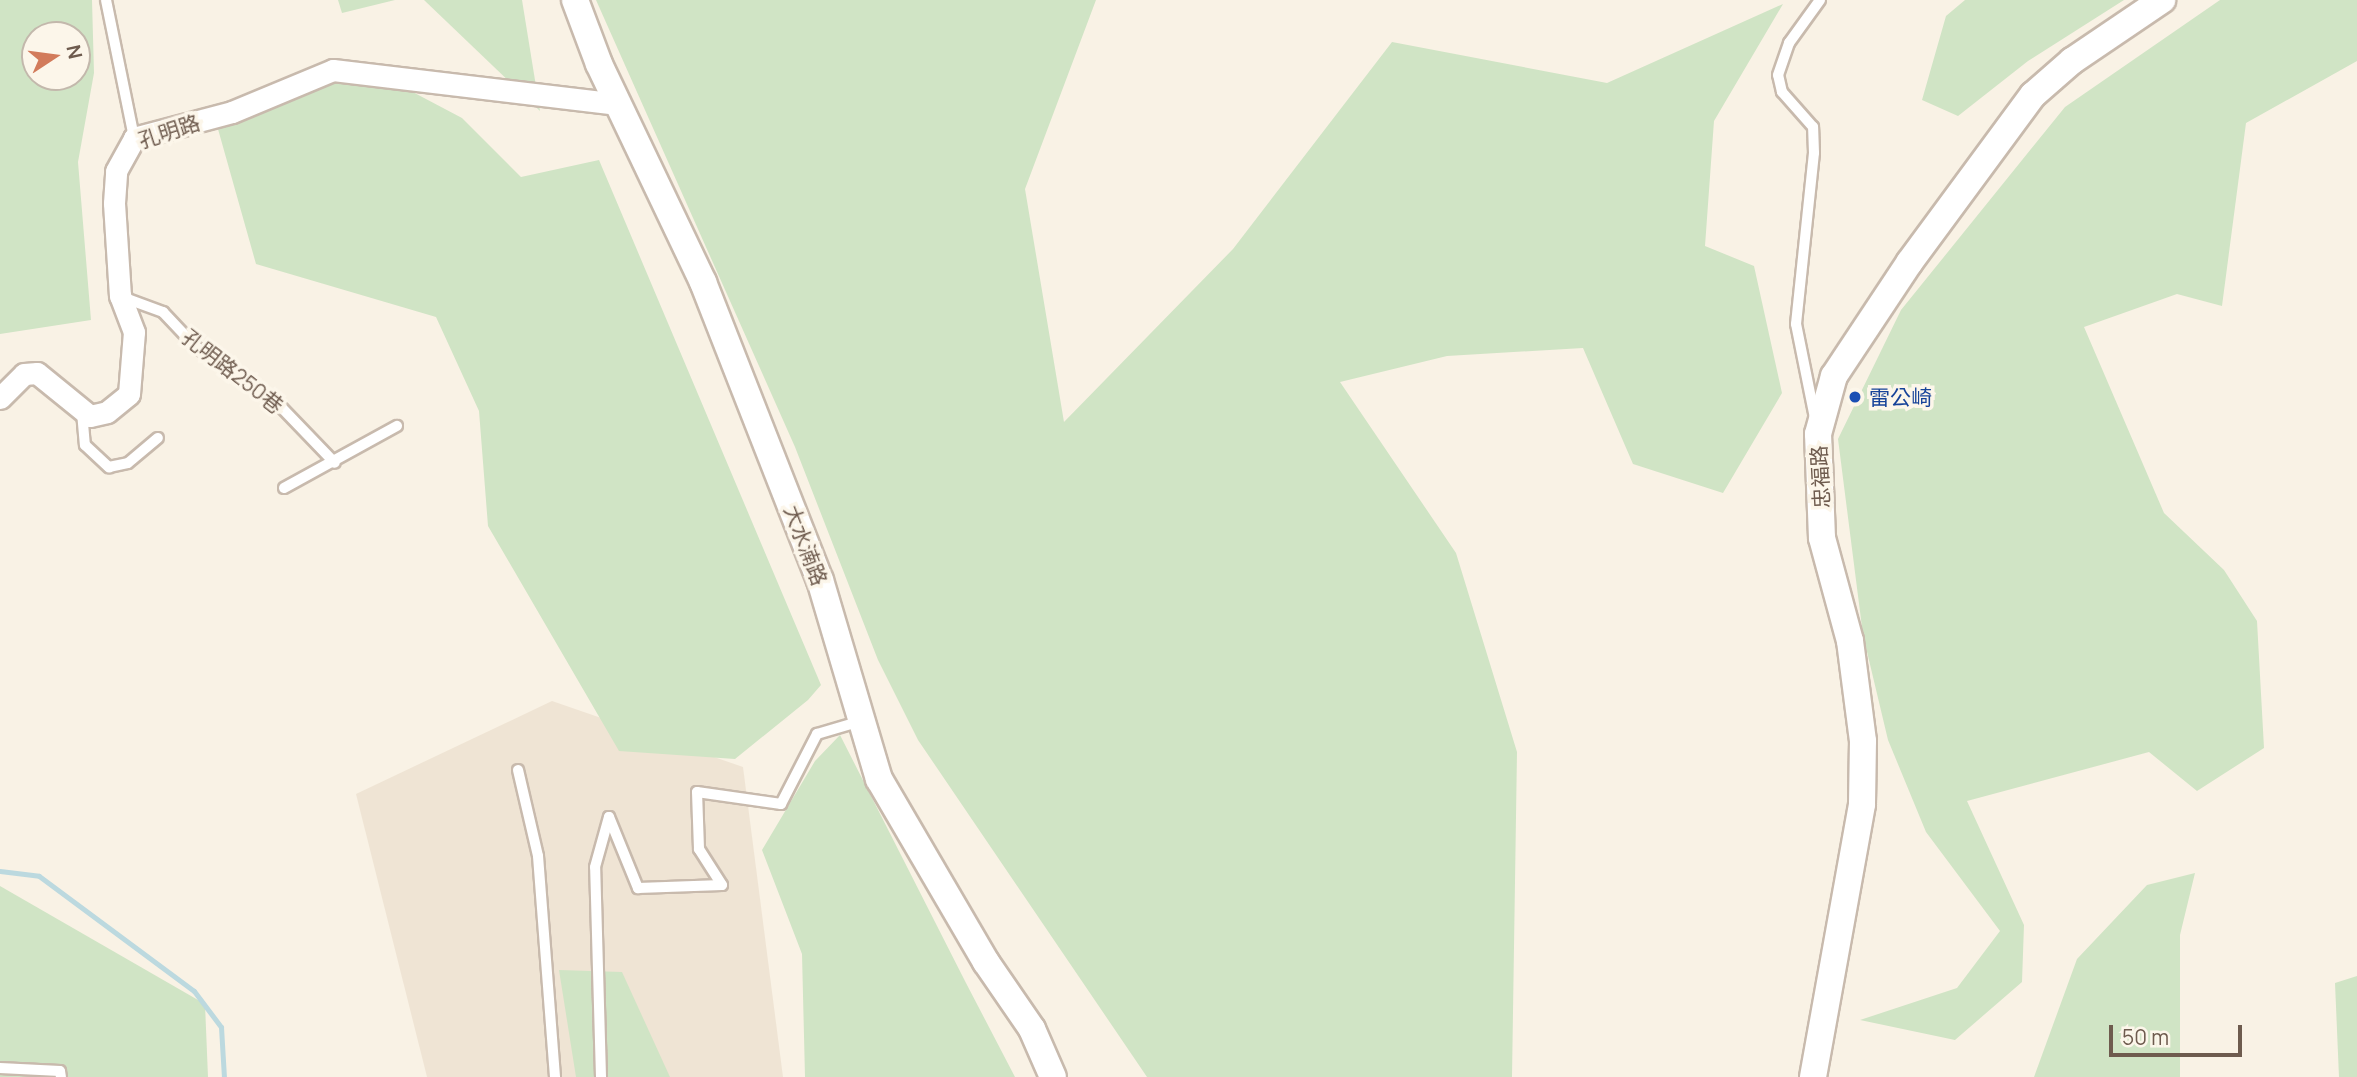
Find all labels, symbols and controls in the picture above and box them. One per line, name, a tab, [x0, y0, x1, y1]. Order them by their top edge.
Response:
north arrow	[21, 21, 91, 91]
text: N	[60, 42, 89, 61]
street label: 孔明路	[135, 109, 203, 153]
street label: 孔明路250巷	[178, 324, 288, 418]
place label: 雷公崎	[1869, 384, 1932, 410]
marker: 雷公崎	[1847, 389, 1863, 405]
street label: 忠福路	[1806, 445, 1834, 509]
street label: 大水湳路	[779, 501, 833, 589]
scale bar	[2112, 1010, 2245, 1054]
text: 50 m	[2122, 1023, 2169, 1051]

